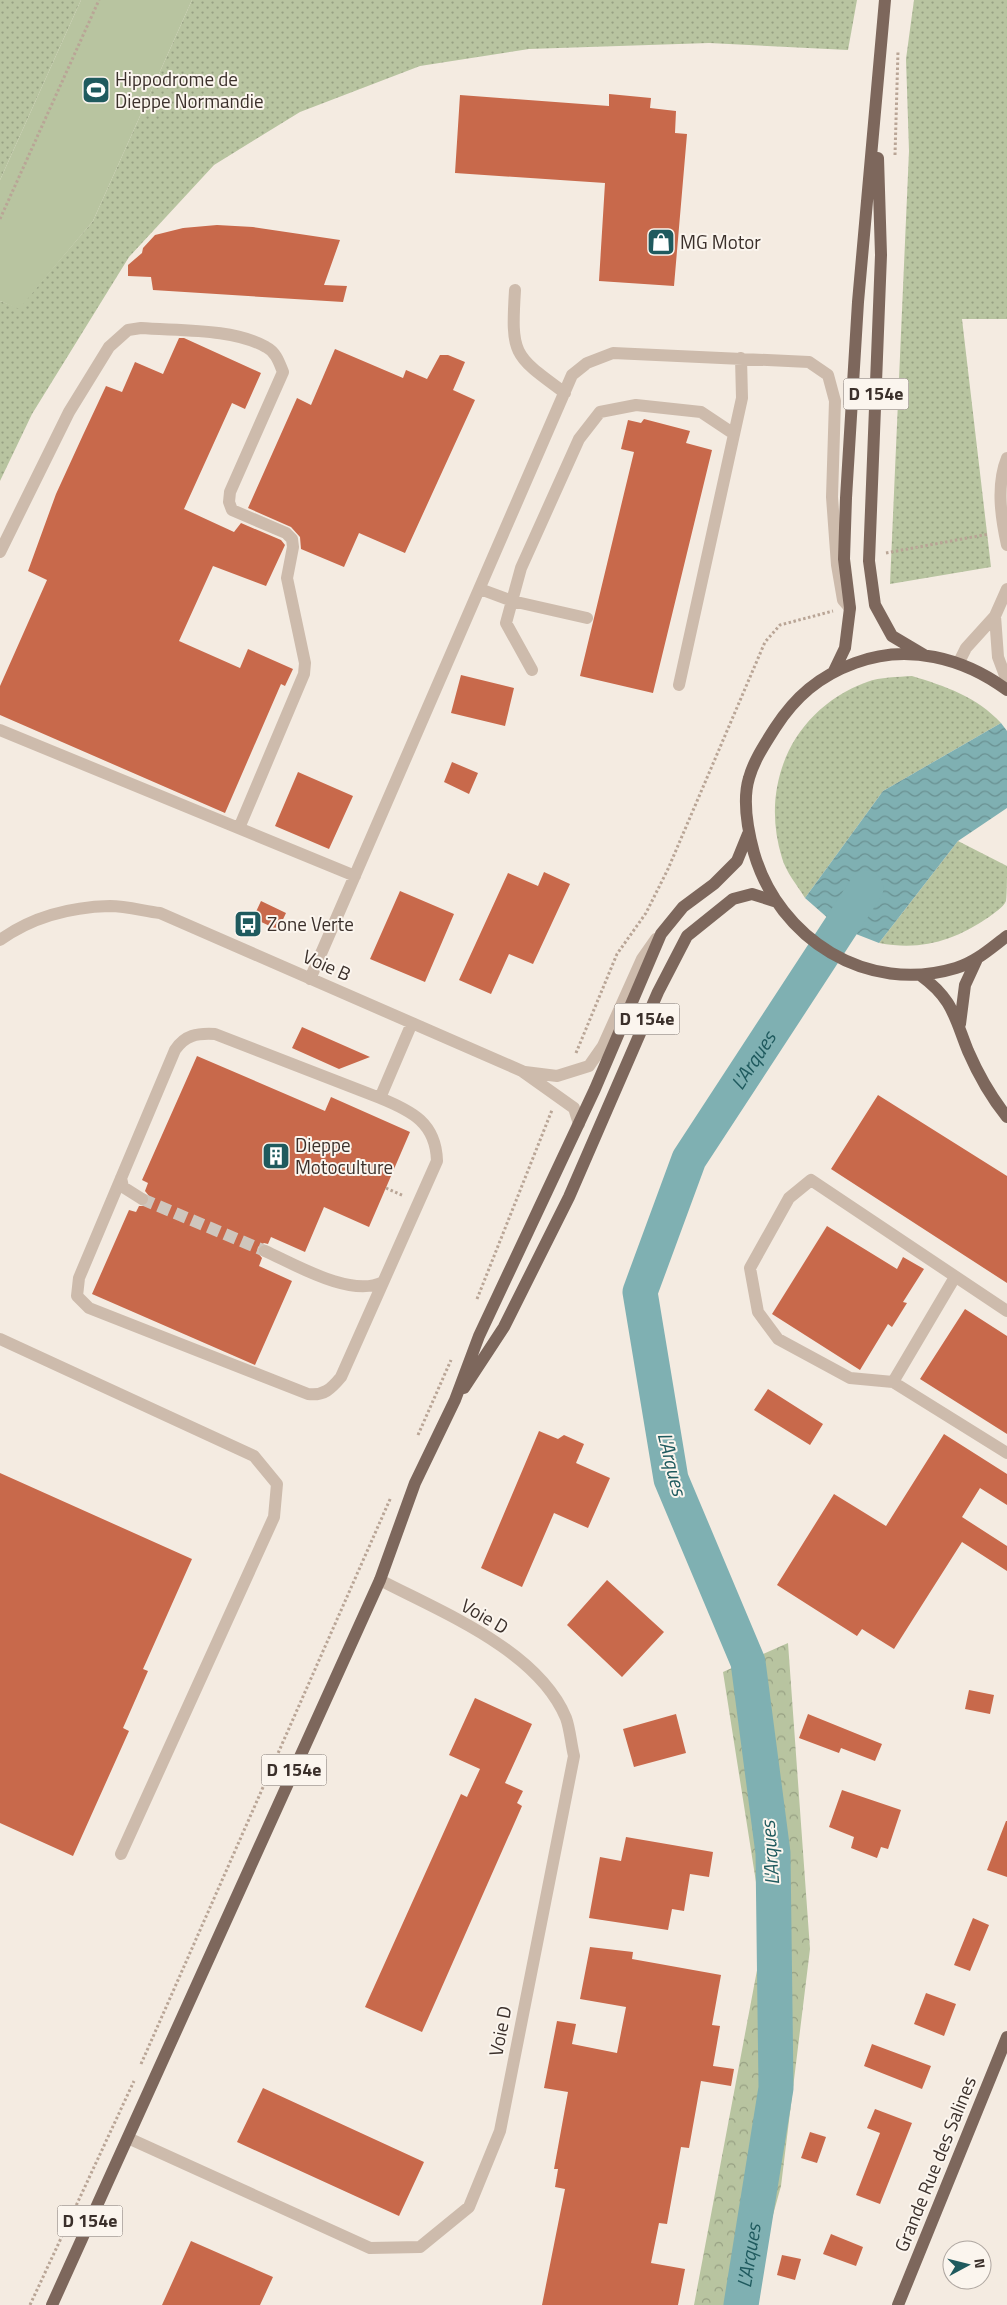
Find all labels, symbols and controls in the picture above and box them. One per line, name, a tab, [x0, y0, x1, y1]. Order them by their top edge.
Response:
place label: Hippodrome de Dieppe Normandie	[115, 64, 264, 115]
sports icon: Hippodrome de Dieppe Normandie	[81, 75, 111, 105]
shop icon: MG Motor	[646, 227, 676, 257]
place label: MG Motor	[680, 227, 761, 256]
road number: D 154e	[844, 378, 908, 409]
bus stop icon: Zone Verte	[233, 909, 263, 939]
place label: Zone Verte	[267, 909, 354, 938]
street label: Voie B	[298, 941, 356, 988]
road number: D 154e	[614, 1004, 680, 1034]
water label: L'Arques	[722, 1024, 784, 1096]
place label: Dieppe Motoculture	[295, 1130, 393, 1181]
building icon: Dieppe Motoculture	[261, 1141, 291, 1171]
water label: L'Arques	[650, 1429, 696, 1500]
street label: Voie D	[456, 1590, 514, 1641]
road number: D 154e	[262, 1754, 326, 1786]
water label: L'Arques	[752, 1819, 787, 1886]
street label: Voie D	[480, 2003, 519, 2059]
street label: Grande Rue des Salines	[886, 2072, 983, 2256]
road number: D 154e	[58, 2206, 122, 2236]
water label: L'Arques	[728, 2220, 769, 2290]
north arrow	[942, 2240, 992, 2290]
text: N	[969, 2257, 991, 2269]

